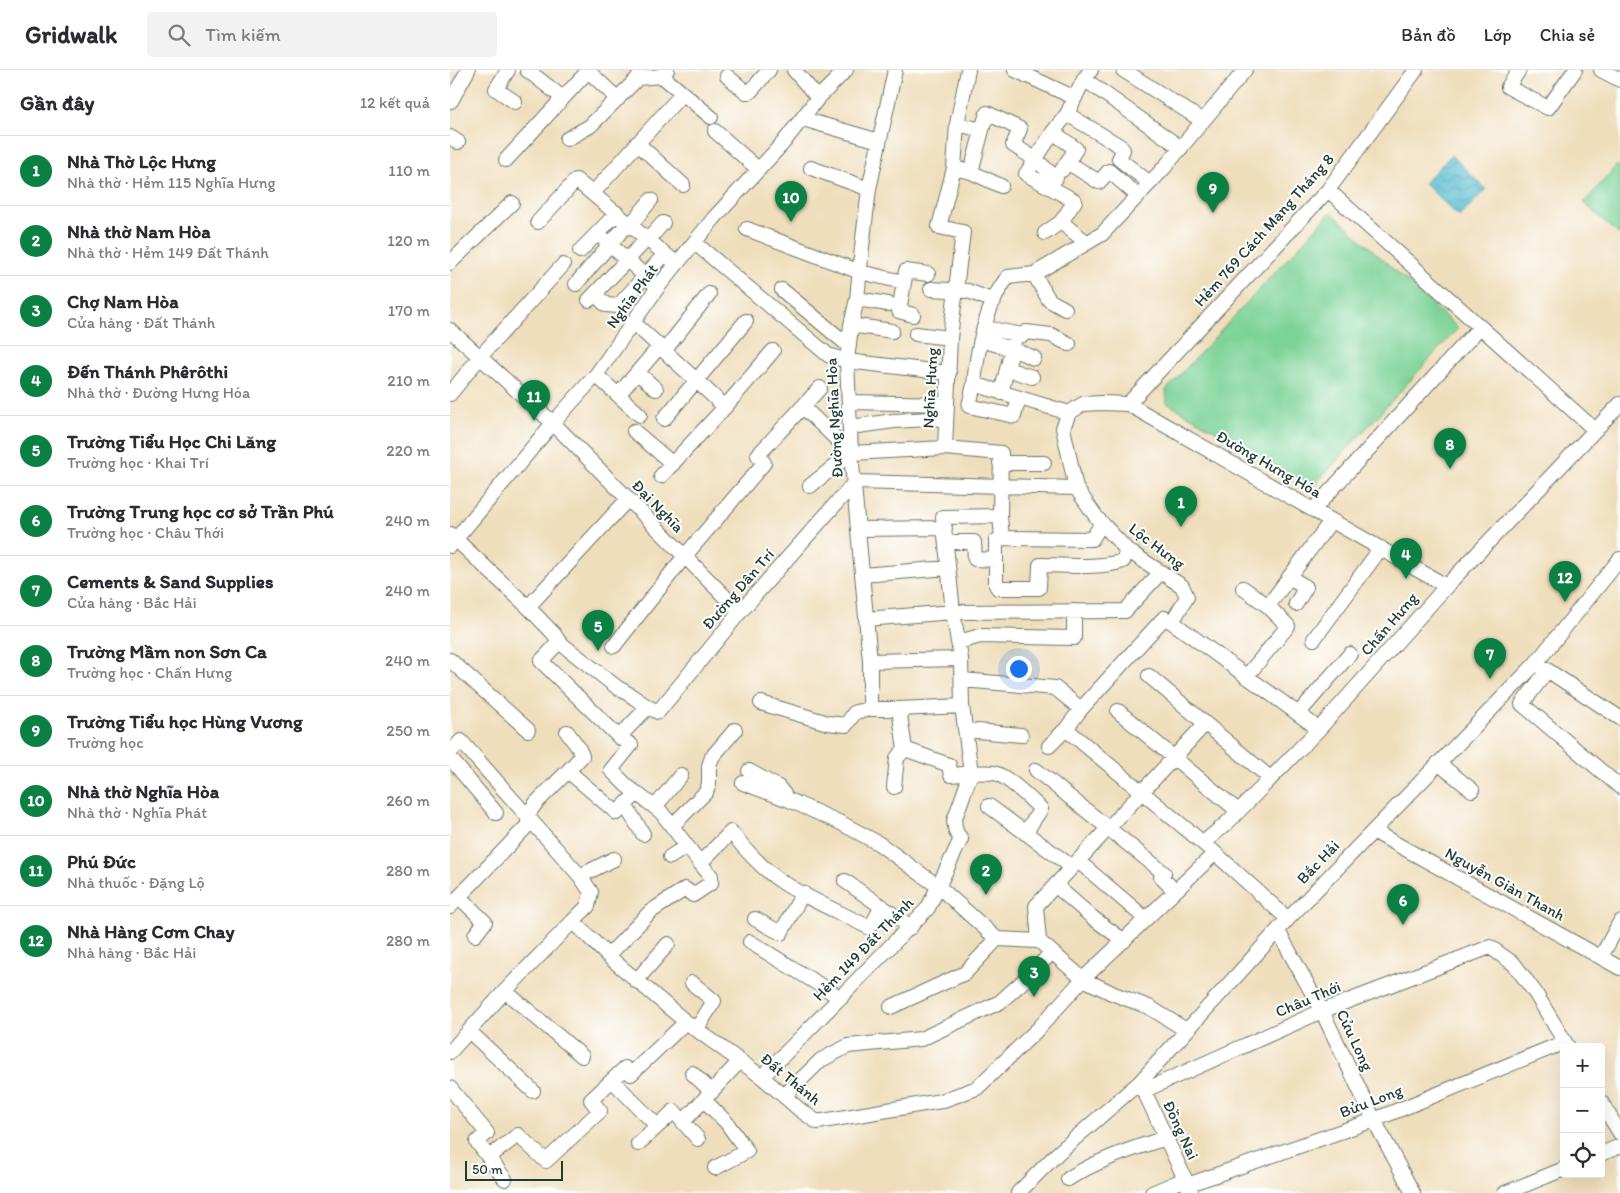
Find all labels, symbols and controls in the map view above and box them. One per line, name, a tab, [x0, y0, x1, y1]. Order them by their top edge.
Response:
search box	[147, 12, 497, 57]
text: Gridwalk	[25, 20, 117, 49]
icon: search	[165, 21, 193, 49]
text: Tìm kiếm	[205, 23, 281, 46]
text: Bản đồ	[1401, 24, 1456, 46]
text: Lớp	[1484, 24, 1512, 46]
text: Chia sẻ	[1540, 24, 1595, 46]
text: Gần đây	[20, 90, 94, 115]
text: 12 kết quả	[360, 93, 430, 112]
text: Nhà Thờ Lộc Hưng	[67, 150, 216, 173]
street label: Hẻm 769 Cách Mạng Tháng 8	[1190, 150, 1338, 310]
text: 1	[32, 161, 40, 180]
text: 110 m	[388, 161, 430, 180]
pin: 9	[1197, 172, 1229, 213]
text: Nhà thờ · Hẻm 115 Nghĩa Hưng	[67, 173, 276, 192]
pin: 10	[775, 181, 807, 222]
text: Nhà thờ Nam Hòa	[67, 220, 211, 243]
text: 2	[32, 231, 40, 250]
text: 120 m	[387, 231, 430, 250]
text: Nhà thờ · Hẻm 149 Đất Thánh	[67, 243, 269, 262]
street label: Nghĩa Phát	[602, 260, 662, 332]
text: Chợ Nam Hòa	[67, 290, 179, 313]
text: 3	[32, 301, 40, 320]
text: 170 m	[388, 301, 430, 320]
text: Cửa hàng · Đất Thánh	[67, 313, 215, 332]
street label: Nghĩa Hưng	[918, 346, 942, 429]
street label: Đường Nghĩa Hòa	[821, 357, 847, 478]
text: Đến Thánh Phêrôthi	[67, 360, 228, 383]
text: 4	[31, 371, 41, 390]
text: 210 m	[387, 371, 430, 390]
pin: 11	[518, 380, 550, 421]
text: Nhà thờ · Đường Hưng Hóa	[67, 383, 250, 402]
street label: Đường Hưng Hóa	[1213, 426, 1325, 502]
pin: 8	[1434, 428, 1466, 469]
text: Trường Tiểu Học Chi Lăng	[67, 430, 276, 453]
text: 5	[32, 441, 40, 460]
text: 220 m	[386, 441, 430, 460]
text: Trường học · Khai Trí	[67, 453, 209, 472]
street label: Đại Nghĩa	[628, 476, 688, 536]
pin: 1	[1165, 486, 1197, 527]
text: Trường Trung học cơ sở Trần Phú	[67, 500, 334, 523]
text: 6	[32, 511, 40, 530]
text: 240 m	[385, 511, 430, 530]
street label: Lộc Hưng	[1125, 519, 1189, 574]
text: Trường học · Châu Thới	[67, 523, 224, 542]
pin: 4	[1390, 538, 1422, 579]
street label: Đường Dân Trí	[698, 545, 778, 633]
pin: 12	[1549, 561, 1581, 602]
text: Cements & Sand Supplies	[67, 570, 273, 593]
text: 7	[32, 581, 40, 600]
text: 240 m	[385, 581, 430, 600]
street label: Chấn Hưng	[1356, 588, 1422, 659]
text: Cửa hàng · Bắc Hải	[67, 593, 197, 612]
pin: 5	[582, 610, 614, 651]
pin: 7	[1474, 638, 1506, 679]
text: Trường Mầm non Sơn Ca	[67, 640, 267, 663]
text: 8	[32, 651, 40, 670]
text: 240 m	[385, 651, 430, 670]
your location	[1006, 656, 1032, 682]
text: Trường học · Chấn Hưng	[67, 663, 232, 682]
text: Trường Tiểu học Hùng Vương	[67, 710, 303, 733]
text: 9	[32, 721, 40, 740]
text: 250 m	[386, 721, 430, 740]
text: Trường học	[67, 733, 144, 752]
text: Nhà thờ Nghĩa Hòa	[67, 780, 219, 803]
text: 10	[27, 791, 45, 810]
text: 260 m	[386, 791, 430, 810]
text: Nhà thờ · Nghĩa Phát	[67, 803, 207, 822]
street label: Bắc Hải	[1293, 836, 1343, 888]
street label: Nguyễn Giàn Thanh	[1442, 843, 1568, 925]
text: Phú Đức	[67, 850, 136, 873]
pin: 2	[970, 854, 1002, 895]
text: 11	[29, 861, 43, 880]
text: 280 m	[386, 861, 430, 880]
text: Nhà thuốc · Đặng Lộ	[67, 873, 205, 892]
pin: 6	[1387, 884, 1419, 925]
street label: Hẻm 149 Đất Thánh	[809, 893, 918, 1005]
text: Nhà Hàng Cơm Chay	[67, 920, 234, 943]
text: 12	[28, 931, 44, 950]
text: 280 m	[386, 931, 430, 950]
text: Nhà hàng · Bắc Hải	[67, 943, 196, 962]
pin: 3	[1018, 956, 1050, 997]
street label: Châu Thới	[1272, 977, 1344, 1021]
street label: Cửu Long	[1333, 1006, 1378, 1074]
map controls	[1560, 1043, 1605, 1178]
button: +	[1560, 1043, 1605, 1088]
street label: Đất Thánh	[757, 1049, 825, 1109]
street label: Bửu Long	[1337, 1080, 1406, 1122]
button: −	[1560, 1088, 1605, 1133]
street label: Đồng Nai	[1159, 1097, 1203, 1163]
button: locate	[1560, 1133, 1605, 1178]
scale bar	[465, 1158, 562, 1181]
text: 50 m	[472, 1161, 503, 1178]

